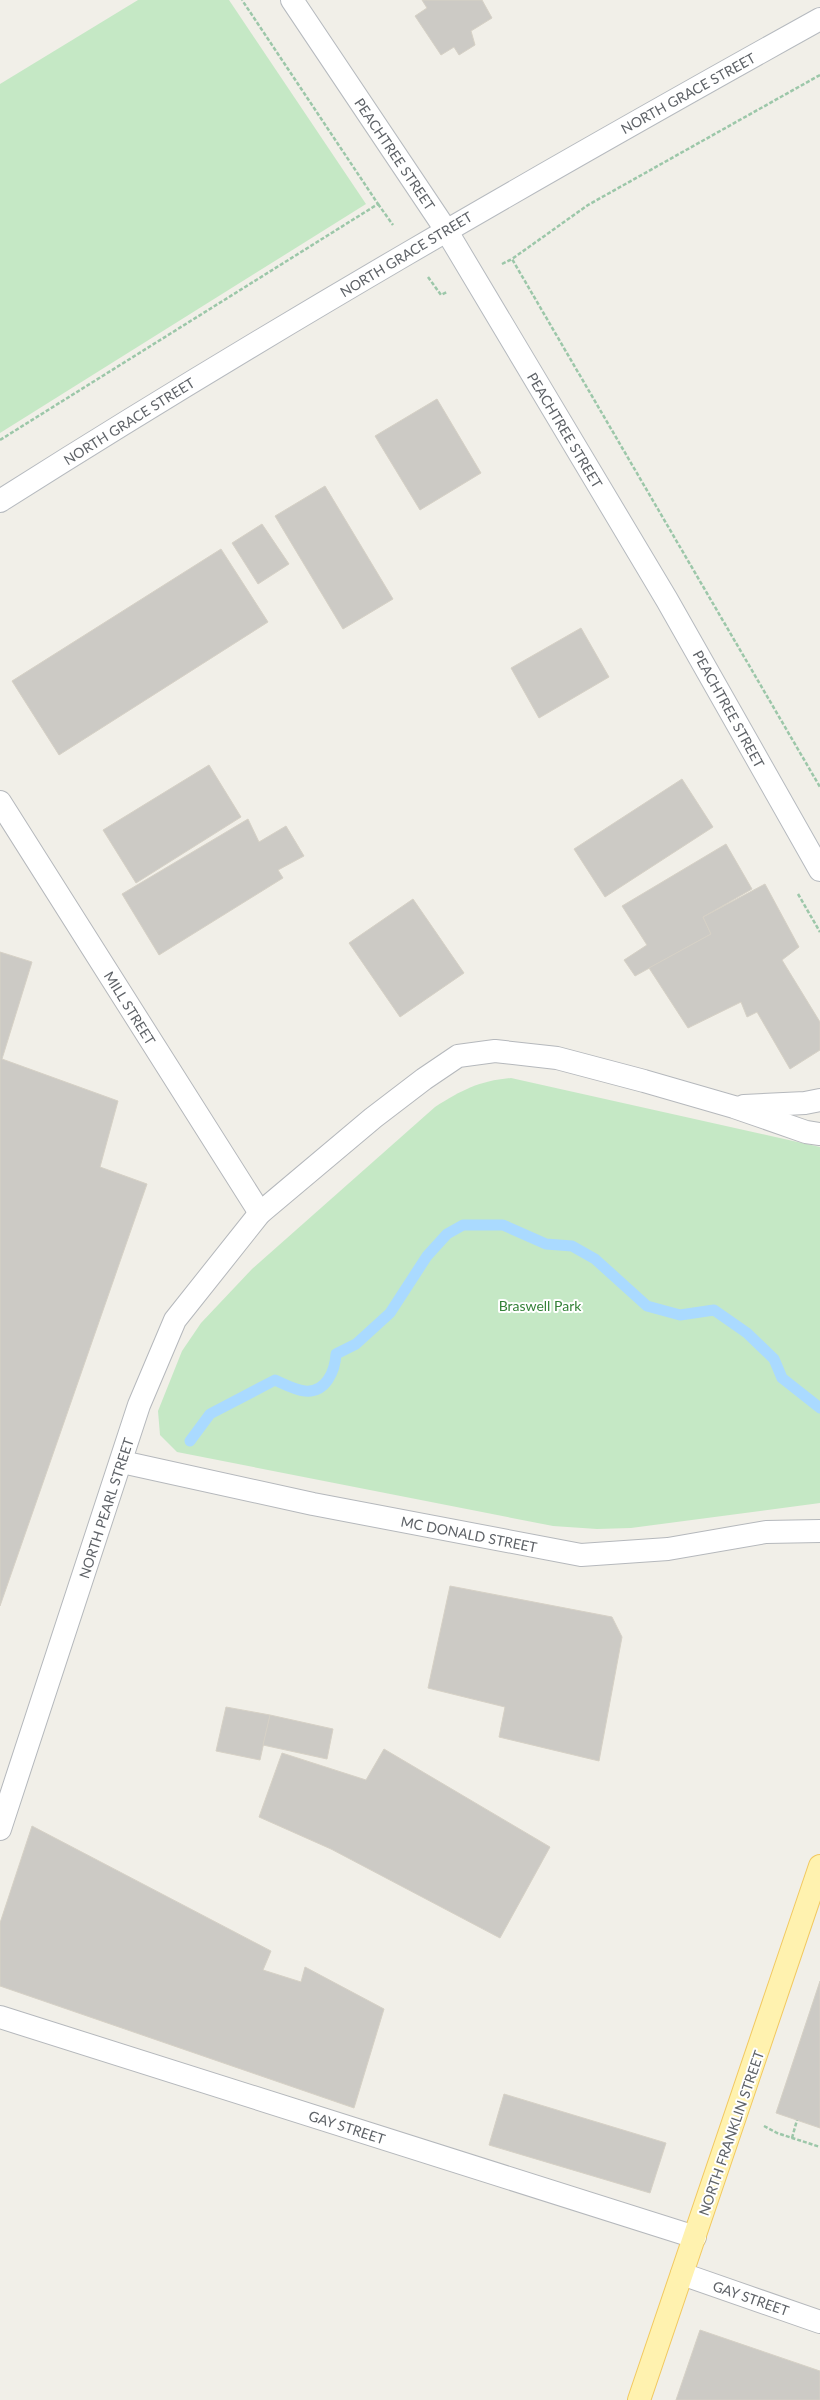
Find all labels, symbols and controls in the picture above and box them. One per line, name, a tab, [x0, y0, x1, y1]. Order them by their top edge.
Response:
street label: NORTH GRACE STREET	[618, 49, 759, 137]
street label: PEACHTREE STREET	[351, 95, 439, 214]
street label: NORTH GRACE STREET	[337, 207, 476, 300]
street label: PEACHTREE STREET	[524, 369, 607, 491]
street label: NORTH GRACE STREET	[60, 373, 198, 468]
street label: PEACHTREE STREET	[690, 647, 769, 771]
street label: MILL STREET	[101, 968, 160, 1049]
park label: Braswell Park	[499, 1297, 582, 1314]
street label: NORTH PEARL STREET	[75, 1435, 137, 1581]
street label: MC DONALD STREET	[399, 1512, 539, 1556]
street label: NORTH FRANKLIN STREET	[695, 2048, 768, 2218]
street label: GAY STREET	[307, 2107, 388, 2148]
street label: GAY STREET	[711, 2277, 792, 2319]

